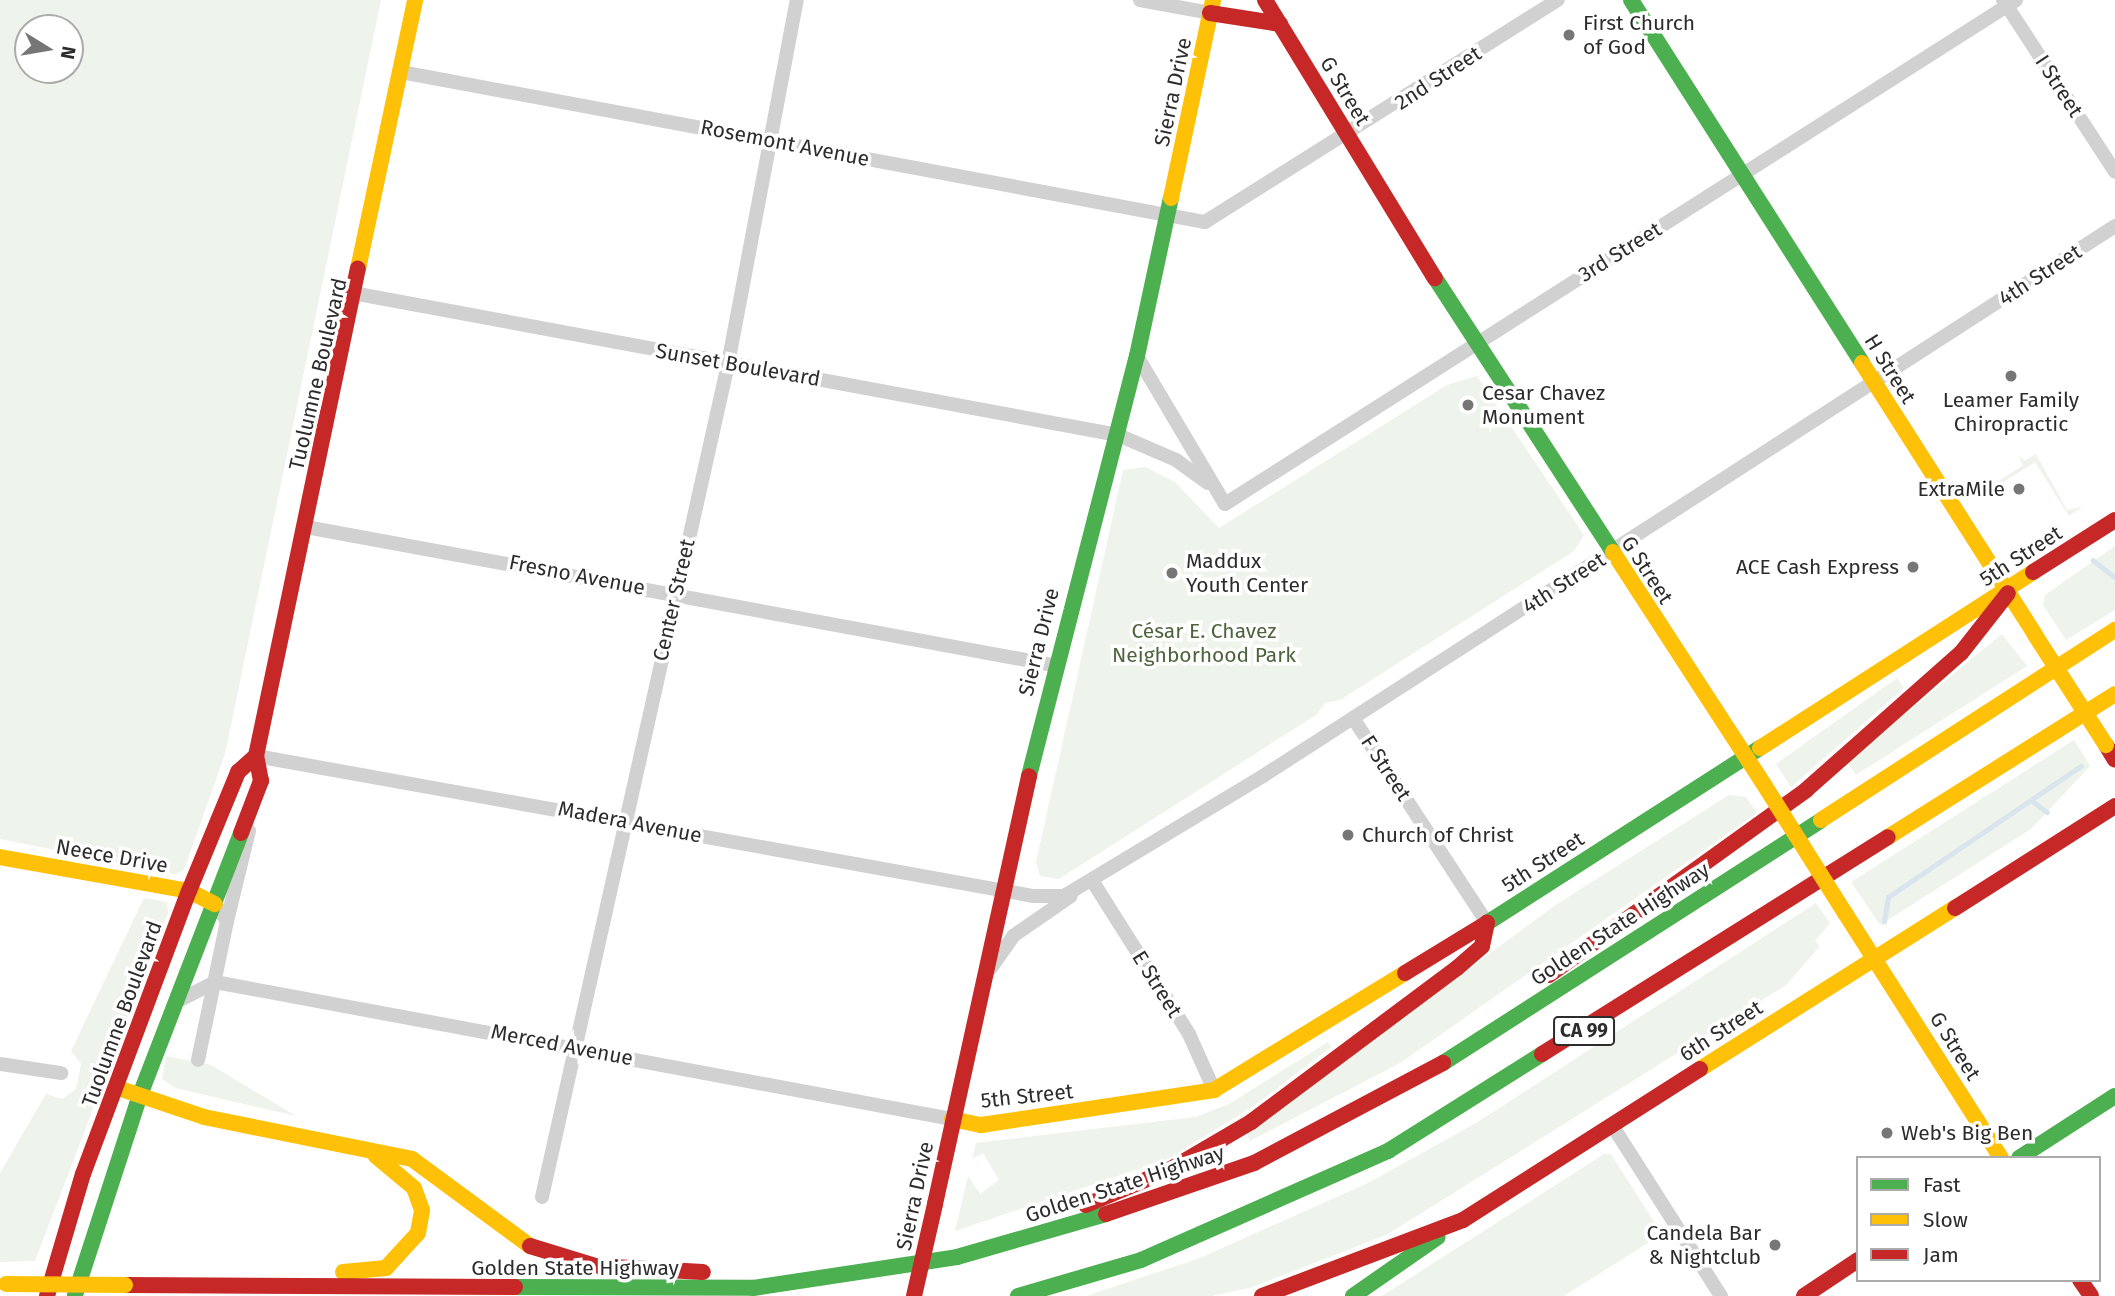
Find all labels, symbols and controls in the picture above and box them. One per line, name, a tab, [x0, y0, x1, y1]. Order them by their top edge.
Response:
place label: First Church of God	[1583, 10, 1695, 60]
north arrow	[14, 14, 84, 84]
marker: First Church of God	[1561, 27, 1577, 43]
street label: Sierra Drive	[1149, 35, 1197, 149]
street label: 2nd Street	[1390, 41, 1486, 115]
text: N	[56, 44, 81, 61]
street label: I Street	[2030, 50, 2088, 122]
street label: G Street	[1315, 52, 1375, 130]
street label: Rosemont Avenue	[699, 114, 871, 172]
street label: 3rd Street	[1574, 217, 1666, 287]
street label: 4th Street	[1994, 239, 2086, 311]
street label: Tuolumne Boulevard	[284, 276, 352, 472]
street label: H Street	[1859, 330, 1921, 408]
street label: Sunset Boulevard	[654, 338, 822, 392]
marker: Leamer Family Chiropractic	[2003, 368, 2019, 384]
place label: Cesar Chavez Monument	[1482, 380, 1605, 430]
place label: Leamer Family Chiropractic	[1943, 387, 2079, 437]
marker: Cesar Chavez Monument	[1460, 397, 1476, 413]
place label: ExtraMile	[1917, 476, 2005, 502]
marker: ExtraMile	[2011, 481, 2027, 497]
street label: 5th Street	[1975, 520, 2067, 592]
street label: G Street	[1616, 531, 1678, 609]
street label: Center Street	[648, 537, 700, 663]
street label: 4th Street	[1518, 547, 1610, 619]
place label: Maddux Youth Center	[1186, 548, 1308, 598]
street label: Fresno Avenue	[507, 549, 647, 601]
place label: ACE Cash Express	[1736, 554, 1899, 580]
marker: ACE Cash Express	[1905, 559, 1921, 575]
marker: Maddux Youth Center	[1164, 565, 1180, 581]
street label: Sierra Drive	[1013, 585, 1065, 699]
park label: César E. Chavez Neighborhood Park	[1112, 618, 1296, 668]
street label: F Street	[1356, 731, 1416, 805]
street label: Madera Avenue	[556, 796, 704, 848]
place label: Church of Christ	[1362, 822, 1514, 848]
street label: 5th Street	[1497, 826, 1589, 898]
marker: Church of Christ	[1340, 827, 1356, 843]
street label: Neece Drive	[54, 834, 170, 878]
street label: Golden State Highway	[1526, 857, 1714, 991]
street label: Tuolumne Boulevard	[77, 917, 167, 1111]
street label: E Street	[1127, 946, 1187, 1022]
street label: 6th Street	[1675, 995, 1767, 1067]
street label: G Street	[1924, 1007, 1986, 1085]
road number: CA 99	[1552, 1015, 1616, 1046]
street label: Merced Avenue	[489, 1019, 635, 1071]
street label: 5th Street	[980, 1079, 1074, 1113]
place label: Web's Big Ben	[1901, 1120, 2033, 1146]
marker: Web's Big Ben	[1879, 1125, 1895, 1141]
street label: Sierra Drive	[891, 1139, 939, 1253]
street label: Golden State Highway	[1022, 1140, 1228, 1228]
legend	[1856, 1156, 2101, 1282]
text: Fast	[1923, 1172, 1961, 1198]
text: Slow	[1923, 1207, 1968, 1233]
place label: Candela Bar & Nightclub	[1646, 1220, 1761, 1270]
marker: Candela Bar & Nightclub	[1767, 1237, 1783, 1253]
text: Jam	[1923, 1242, 1959, 1268]
street label: Golden State Highway	[471, 1255, 679, 1281]

